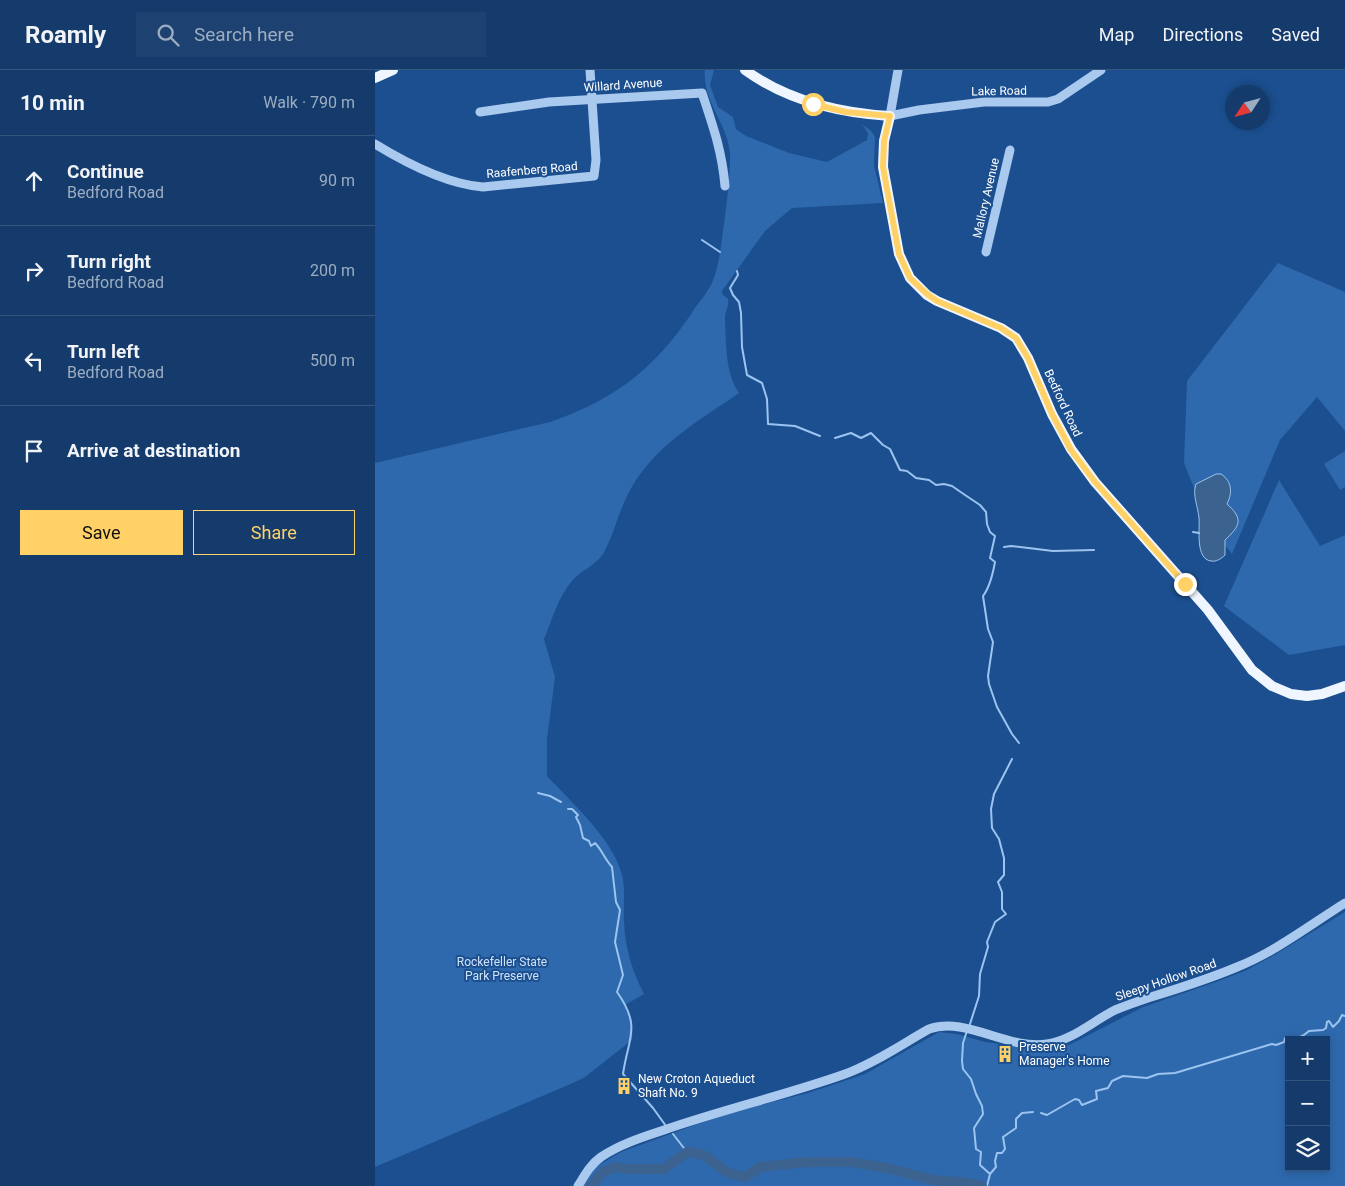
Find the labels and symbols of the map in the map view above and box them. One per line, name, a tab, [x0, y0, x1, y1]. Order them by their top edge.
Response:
street label: Willard Avenue	[583, 75, 663, 95]
street label: Lake Road	[971, 84, 1027, 98]
north arrow	[1225, 85, 1270, 130]
route start	[802, 93, 825, 116]
street label: Mallory Avenue	[970, 157, 1002, 239]
street label: Raafenberg Road	[486, 159, 578, 181]
street label: Bedford Road	[1041, 367, 1085, 439]
route end	[1174, 573, 1197, 596]
park label: Rockefeller State Park Preserve	[457, 955, 547, 983]
street label: Sleepy Hollow Road	[1114, 956, 1218, 1004]
place label: Preserve Manager's Home	[1019, 1040, 1110, 1068]
building icon: Preserve Manager's Home	[995, 1044, 1015, 1064]
place label: New Croton Aqueduct Shaft No. 9	[638, 1072, 755, 1100]
building icon: New Croton Aqueduct Shaft No. 9	[614, 1076, 634, 1096]

